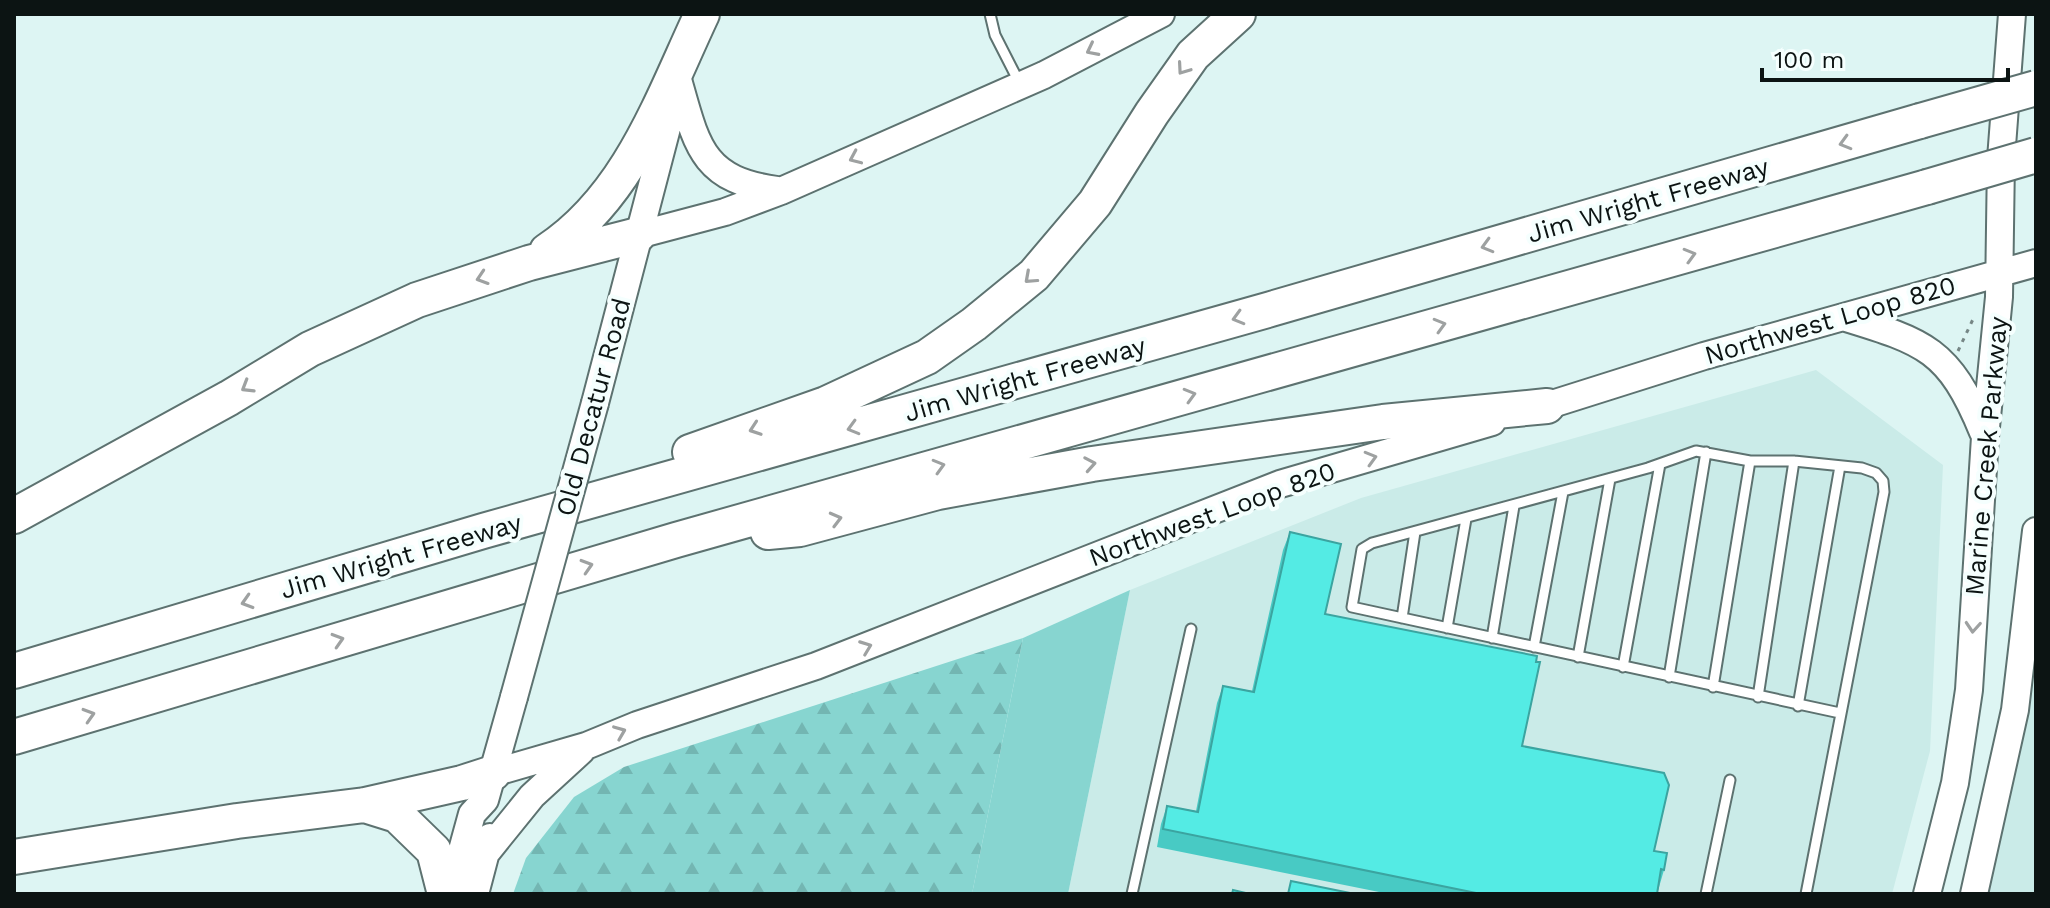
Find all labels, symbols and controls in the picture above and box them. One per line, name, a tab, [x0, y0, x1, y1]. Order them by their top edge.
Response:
scale bar	[1762, 32, 2008, 82]
one-way arrow	[1085, 40, 1100, 55]
text: 100 m	[1774, 46, 1844, 74]
one-way arrow	[1178, 60, 1193, 75]
one-way arrow	[1838, 134, 1852, 150]
one-way arrow	[849, 148, 864, 164]
street label: Jim Wright Freeway	[1524, 151, 1773, 249]
one-way arrow	[1481, 237, 1495, 253]
one-way arrow	[1683, 247, 1697, 264]
one-way arrow	[1024, 268, 1039, 282]
one-way arrow	[476, 269, 490, 285]
street label: Northwest Loop 820	[1701, 270, 1959, 370]
street label: Old Decatur Road	[549, 295, 637, 519]
one-way arrow	[1231, 309, 1245, 326]
street label: Marine Creek Parkway	[1959, 315, 2013, 597]
one-way arrow	[1433, 318, 1446, 334]
street label: Jim Wright Freeway	[901, 330, 1150, 428]
one-way arrow	[241, 377, 256, 393]
one-way arrow	[1182, 388, 1196, 405]
one-way arrow	[749, 419, 763, 435]
one-way arrow	[847, 419, 860, 435]
one-way arrow	[1363, 450, 1377, 467]
street label: Northwest Loop 820	[1085, 455, 1339, 573]
one-way arrow	[1083, 457, 1096, 474]
one-way arrow	[932, 458, 946, 475]
street label: Jim Wright Freeway	[277, 507, 526, 605]
one-way arrow	[828, 512, 842, 529]
one-way arrow	[580, 559, 593, 575]
one-way arrow	[240, 593, 254, 609]
one-way arrow	[1965, 621, 1982, 634]
one-way arrow	[330, 633, 344, 649]
one-way arrow	[858, 640, 872, 657]
one-way arrow	[81, 708, 95, 724]
one-way arrow	[612, 725, 626, 742]

